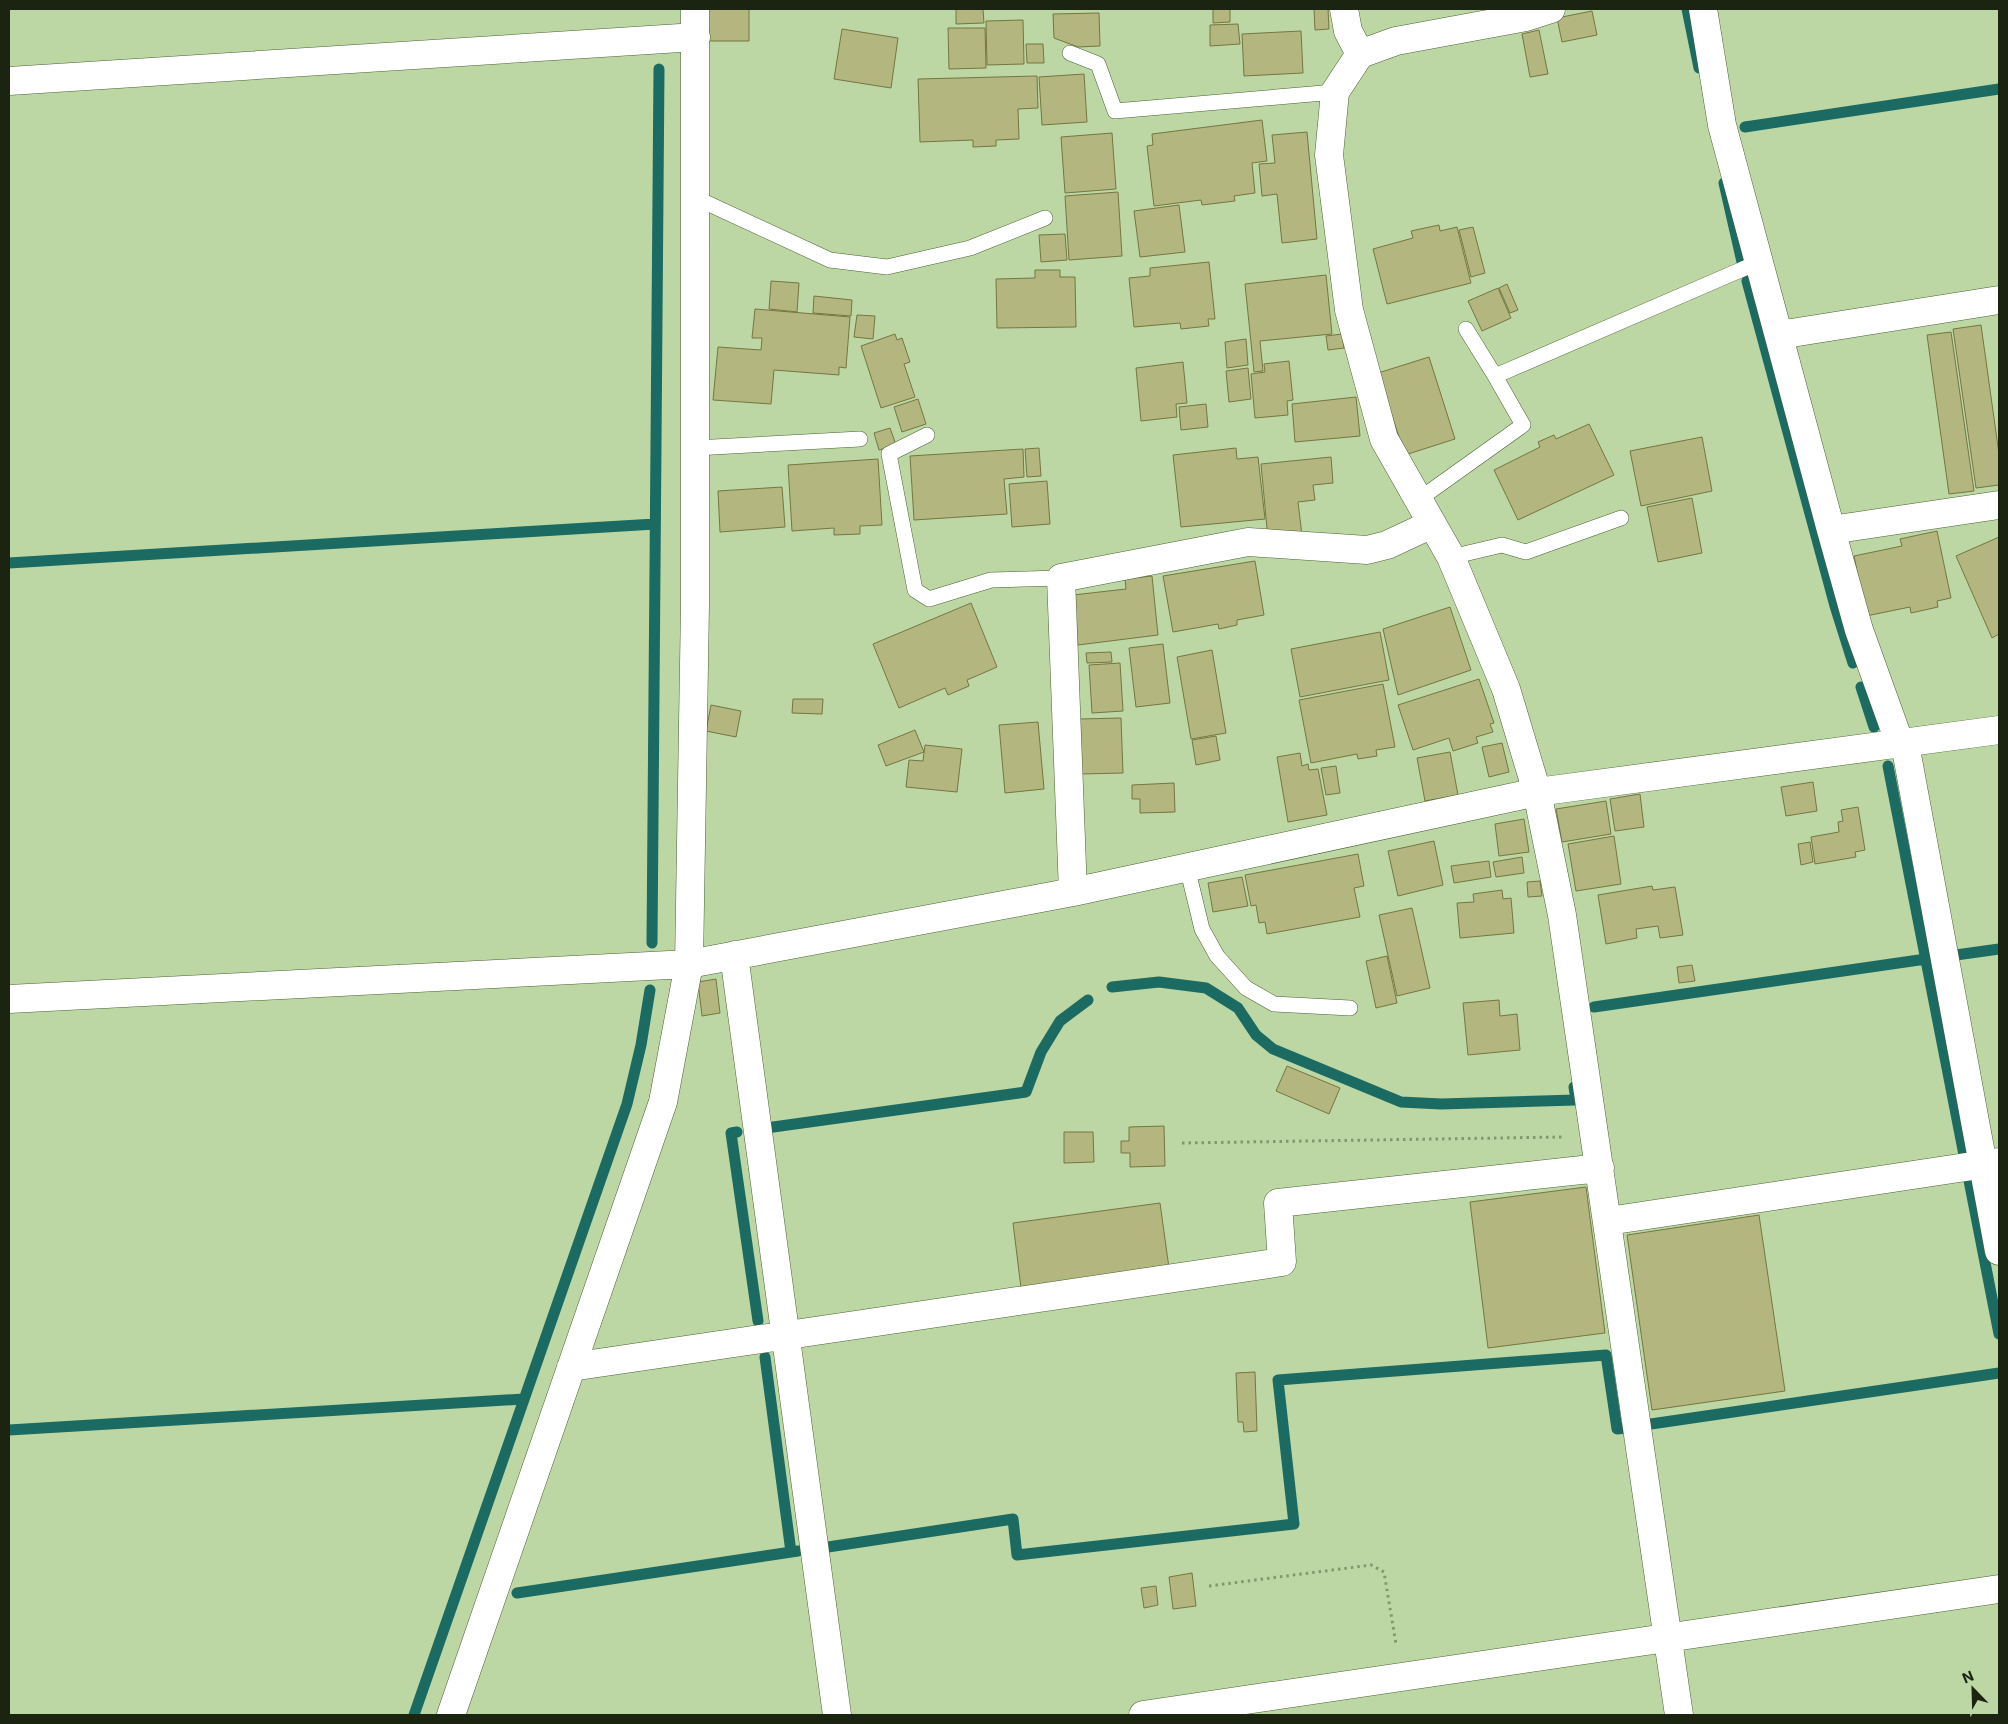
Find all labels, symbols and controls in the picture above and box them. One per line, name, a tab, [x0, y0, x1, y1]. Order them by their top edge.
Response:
north arrow	[1948, 1664, 1998, 1714]
text: N	[1959, 1667, 1976, 1686]

